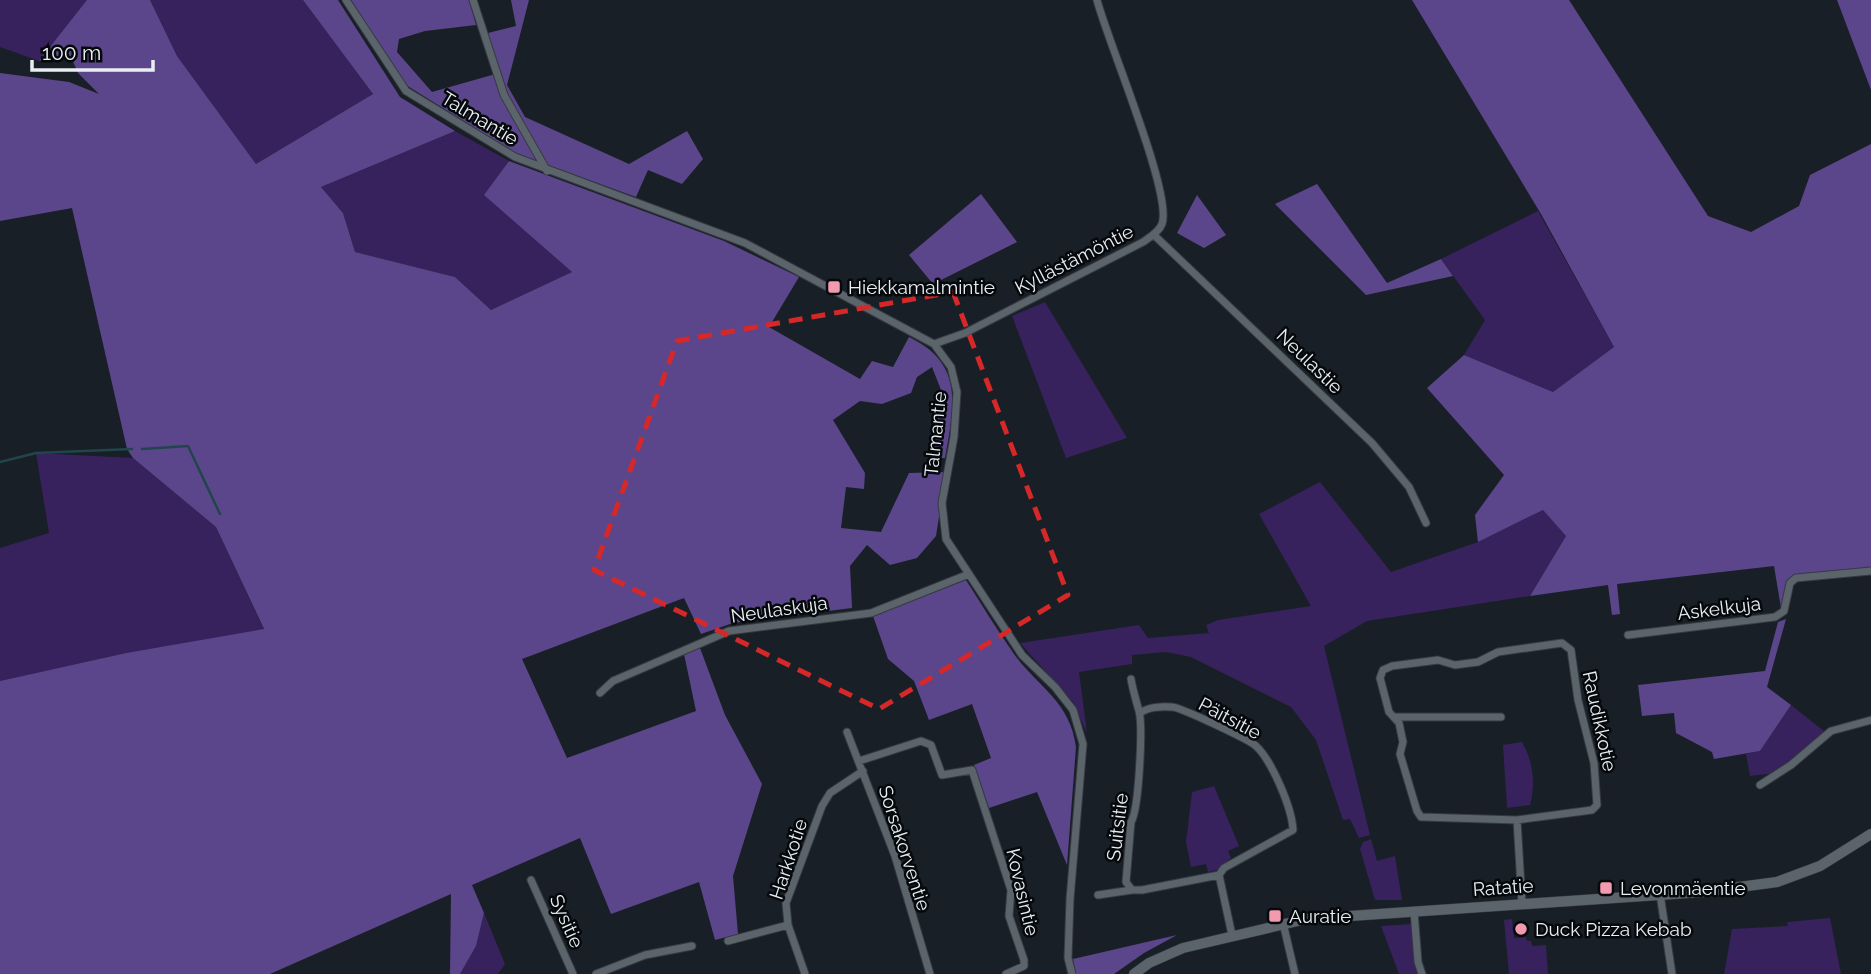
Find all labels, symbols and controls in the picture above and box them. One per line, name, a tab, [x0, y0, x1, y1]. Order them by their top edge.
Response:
scale bar	[32, 28, 152, 72]
text: 100 m	[42, 40, 101, 65]
street label: Talmantie	[438, 87, 522, 149]
street label: Kyllästämöntie	[1011, 220, 1137, 298]
place label: Hiekkamalmintie	[848, 276, 995, 298]
marker: Hiekkamalmintie	[826, 279, 842, 295]
street label: Neulastie	[1272, 324, 1348, 398]
street label: Talmantie	[920, 390, 950, 478]
street label: Neulaskuja	[729, 591, 829, 627]
street label: Askelkuja	[1676, 592, 1762, 624]
street label: Raudikkotie	[1579, 669, 1621, 773]
street label: Päitsitie	[1195, 692, 1265, 744]
street label: Sorsakorventie	[874, 783, 936, 913]
street label: Suitsitie	[1102, 792, 1132, 862]
street label: Harkkotie	[765, 816, 811, 902]
street label: Kovasintie	[1002, 846, 1044, 938]
street label: Ratatie	[1472, 874, 1534, 900]
place label: Levonmäentie	[1620, 877, 1746, 899]
marker: Levonmäentie	[1598, 880, 1614, 896]
street label: Sysitie	[546, 891, 588, 951]
place label: Auratie	[1289, 905, 1352, 927]
marker: Auratie	[1267, 908, 1283, 924]
place label: Duck Pizza Kebab	[1535, 918, 1692, 940]
marker: Duck Pizza Kebab	[1513, 921, 1529, 937]

